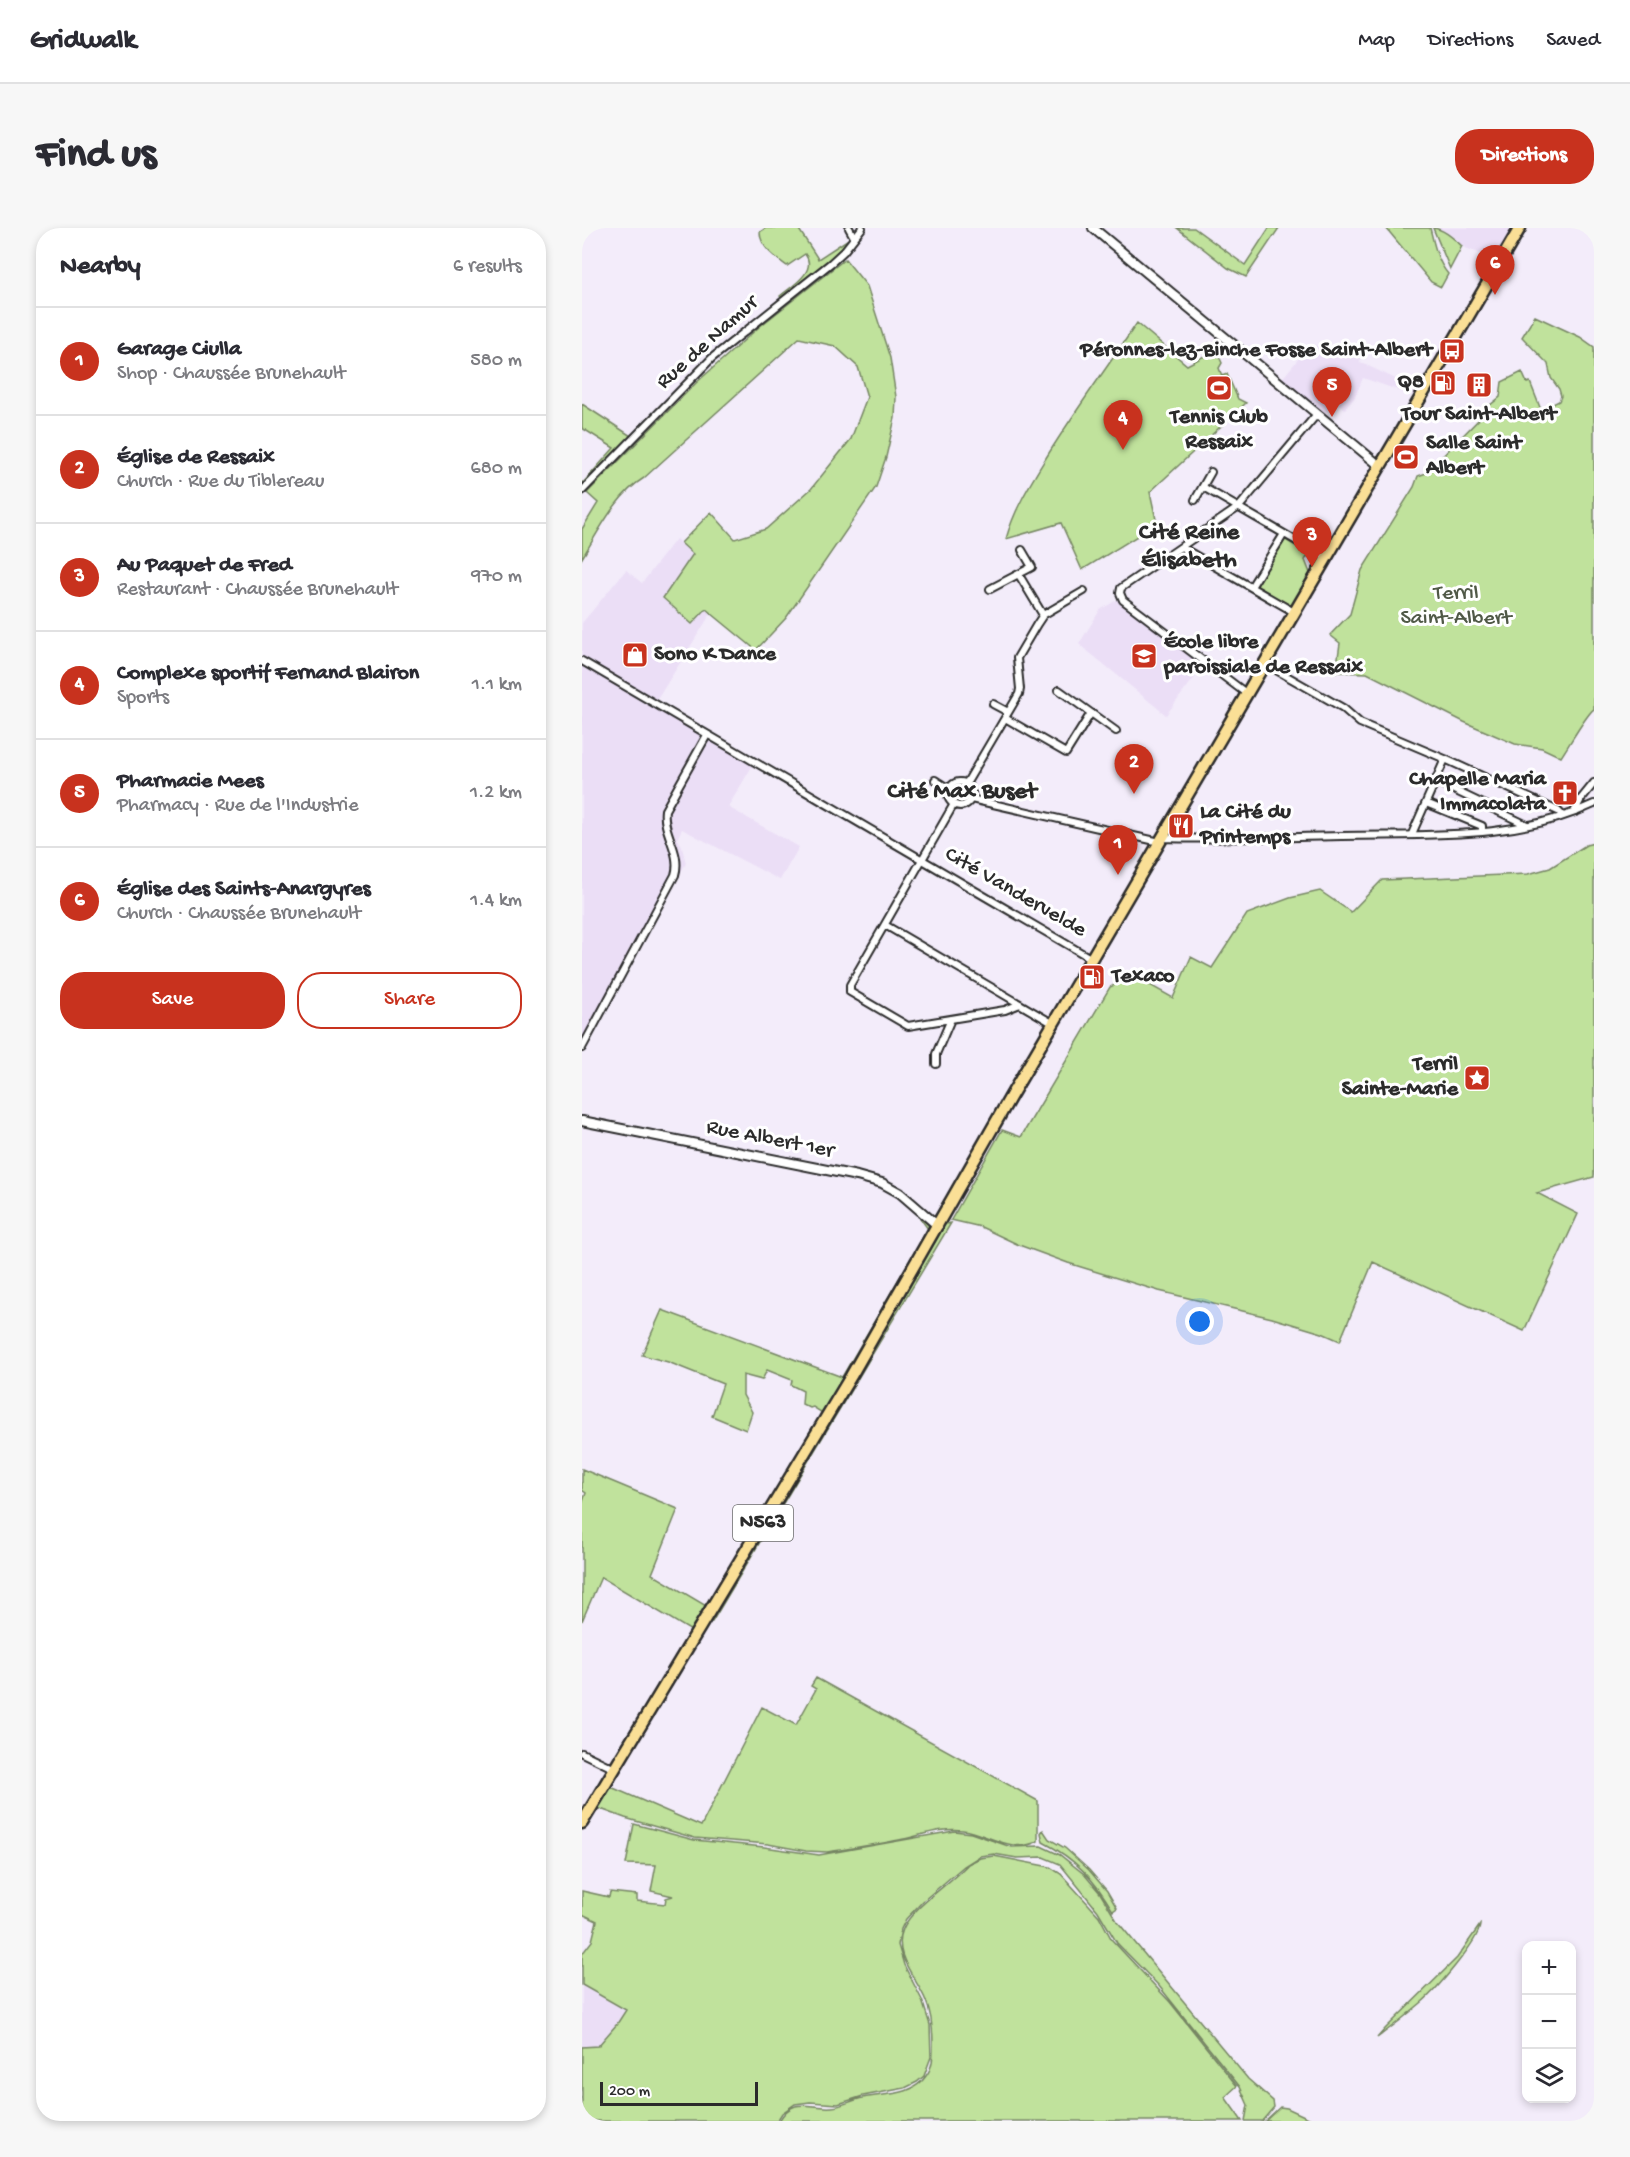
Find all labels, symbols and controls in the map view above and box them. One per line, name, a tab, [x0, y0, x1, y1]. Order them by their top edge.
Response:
text: Gridwalk	[30, 25, 136, 58]
text: Map	[1358, 29, 1395, 54]
text: Directions	[1428, 29, 1513, 54]
text: Saved	[1546, 29, 1600, 54]
button: Directions	[1455, 129, 1594, 184]
text: Find us	[36, 132, 156, 181]
pin: 6	[1476, 245, 1514, 295]
text: Nearby	[60, 252, 141, 283]
text: 6 results	[453, 256, 522, 279]
street label: Rue de Namur	[652, 289, 766, 396]
bus stop icon: Péronnes-lez-Binche Fosse Saint-Albert	[1437, 336, 1467, 366]
text: Garage Ciulla	[117, 337, 241, 363]
place label: Péronnes-lez-Binche Fosse Saint-Albert	[1079, 338, 1434, 364]
text: 1	[75, 350, 84, 373]
text: 580 m	[470, 350, 522, 373]
text: Shop · Chaussée Brunehault	[117, 363, 346, 386]
pin: 5	[1312, 368, 1352, 417]
fuel station icon: Q8	[1428, 368, 1458, 398]
place label: Q8	[1397, 370, 1424, 396]
building icon: Tour Saint-Albert	[1464, 370, 1494, 400]
sports icon: Tennis Club Ressaix	[1204, 373, 1234, 403]
pin: 4	[1104, 400, 1142, 450]
place label: Tour Saint-Albert	[1400, 402, 1558, 428]
place label: Tennis Club Ressaix	[1168, 405, 1268, 456]
place label: Salle Saint Albert	[1425, 431, 1523, 482]
sports icon: Salle Saint Albert	[1391, 442, 1421, 472]
text: Église de Ressaix	[117, 445, 275, 471]
text: 2	[75, 458, 84, 481]
text: 680 m	[471, 458, 522, 481]
text: Church · Rue du Tiblereau	[117, 471, 324, 494]
pin: 3	[1292, 518, 1332, 567]
district label: Cité Reine Élisabeth	[1139, 519, 1241, 576]
text: Au Paquet de Fred	[117, 553, 292, 579]
text: 3	[74, 566, 85, 589]
text: 970 m	[471, 566, 522, 589]
text: Restaurant · Chaussée Brunehault	[117, 579, 398, 602]
park label: Terril Saint-Albert	[1400, 581, 1514, 632]
place label: École libre paroissiale de Ressaix	[1163, 630, 1363, 681]
shop icon: Sono K Dance	[620, 640, 650, 670]
school or university icon: École libre paroissiale de Ressaix	[1129, 641, 1159, 671]
place label: Sono K Dance	[654, 642, 777, 668]
text: Complexe sportif Fernand Blairon	[117, 661, 419, 687]
text: 4	[75, 674, 84, 697]
text: 1.1 km	[472, 674, 522, 697]
text: Sports	[117, 687, 169, 710]
pin: 2	[1114, 744, 1154, 794]
place label: Chapelle Maria Immacolata	[1408, 767, 1548, 818]
text: Pharmacie Mees	[117, 769, 264, 795]
district label: Cité Max Buset	[888, 778, 1039, 807]
church icon: Chapelle Maria Immacolata	[1550, 778, 1580, 808]
text: 5	[74, 782, 85, 805]
text: 1.2 km	[470, 782, 522, 805]
text: Pharmacy · Rue de l'Industrie	[117, 795, 359, 818]
place label: La Cité du Printemps	[1199, 800, 1292, 851]
restaurant icon: La Cité du Printemps	[1166, 811, 1196, 841]
pin: 1	[1098, 826, 1138, 875]
street label: Cité Vandervelde	[940, 842, 1091, 944]
text: Église des Saints-Anargyres	[117, 877, 371, 903]
text: 6	[74, 890, 85, 913]
text: 1.4 km	[470, 890, 522, 913]
text: Church · Chaussée Brunehault	[117, 903, 361, 926]
fuel station icon: Texaco	[1077, 962, 1107, 992]
place label: Texaco	[1110, 964, 1175, 990]
button: Save	[60, 972, 285, 1029]
button: Share	[297, 972, 522, 1029]
place label: Terril Sainte-Marie	[1342, 1052, 1459, 1103]
place icon: Terril Sainte-Marie	[1462, 1063, 1492, 1093]
street label: Rue Albert 1er	[704, 1115, 838, 1166]
your location	[1185, 1307, 1214, 1336]
road number: N563	[733, 1505, 793, 1541]
map controls	[1522, 1941, 1576, 2103]
button: +	[1522, 1941, 1576, 1995]
button: −	[1522, 1995, 1576, 2049]
button: layers	[1522, 2049, 1576, 2103]
scale bar	[600, 2079, 758, 2106]
text: 200 m	[609, 2083, 650, 2102]

